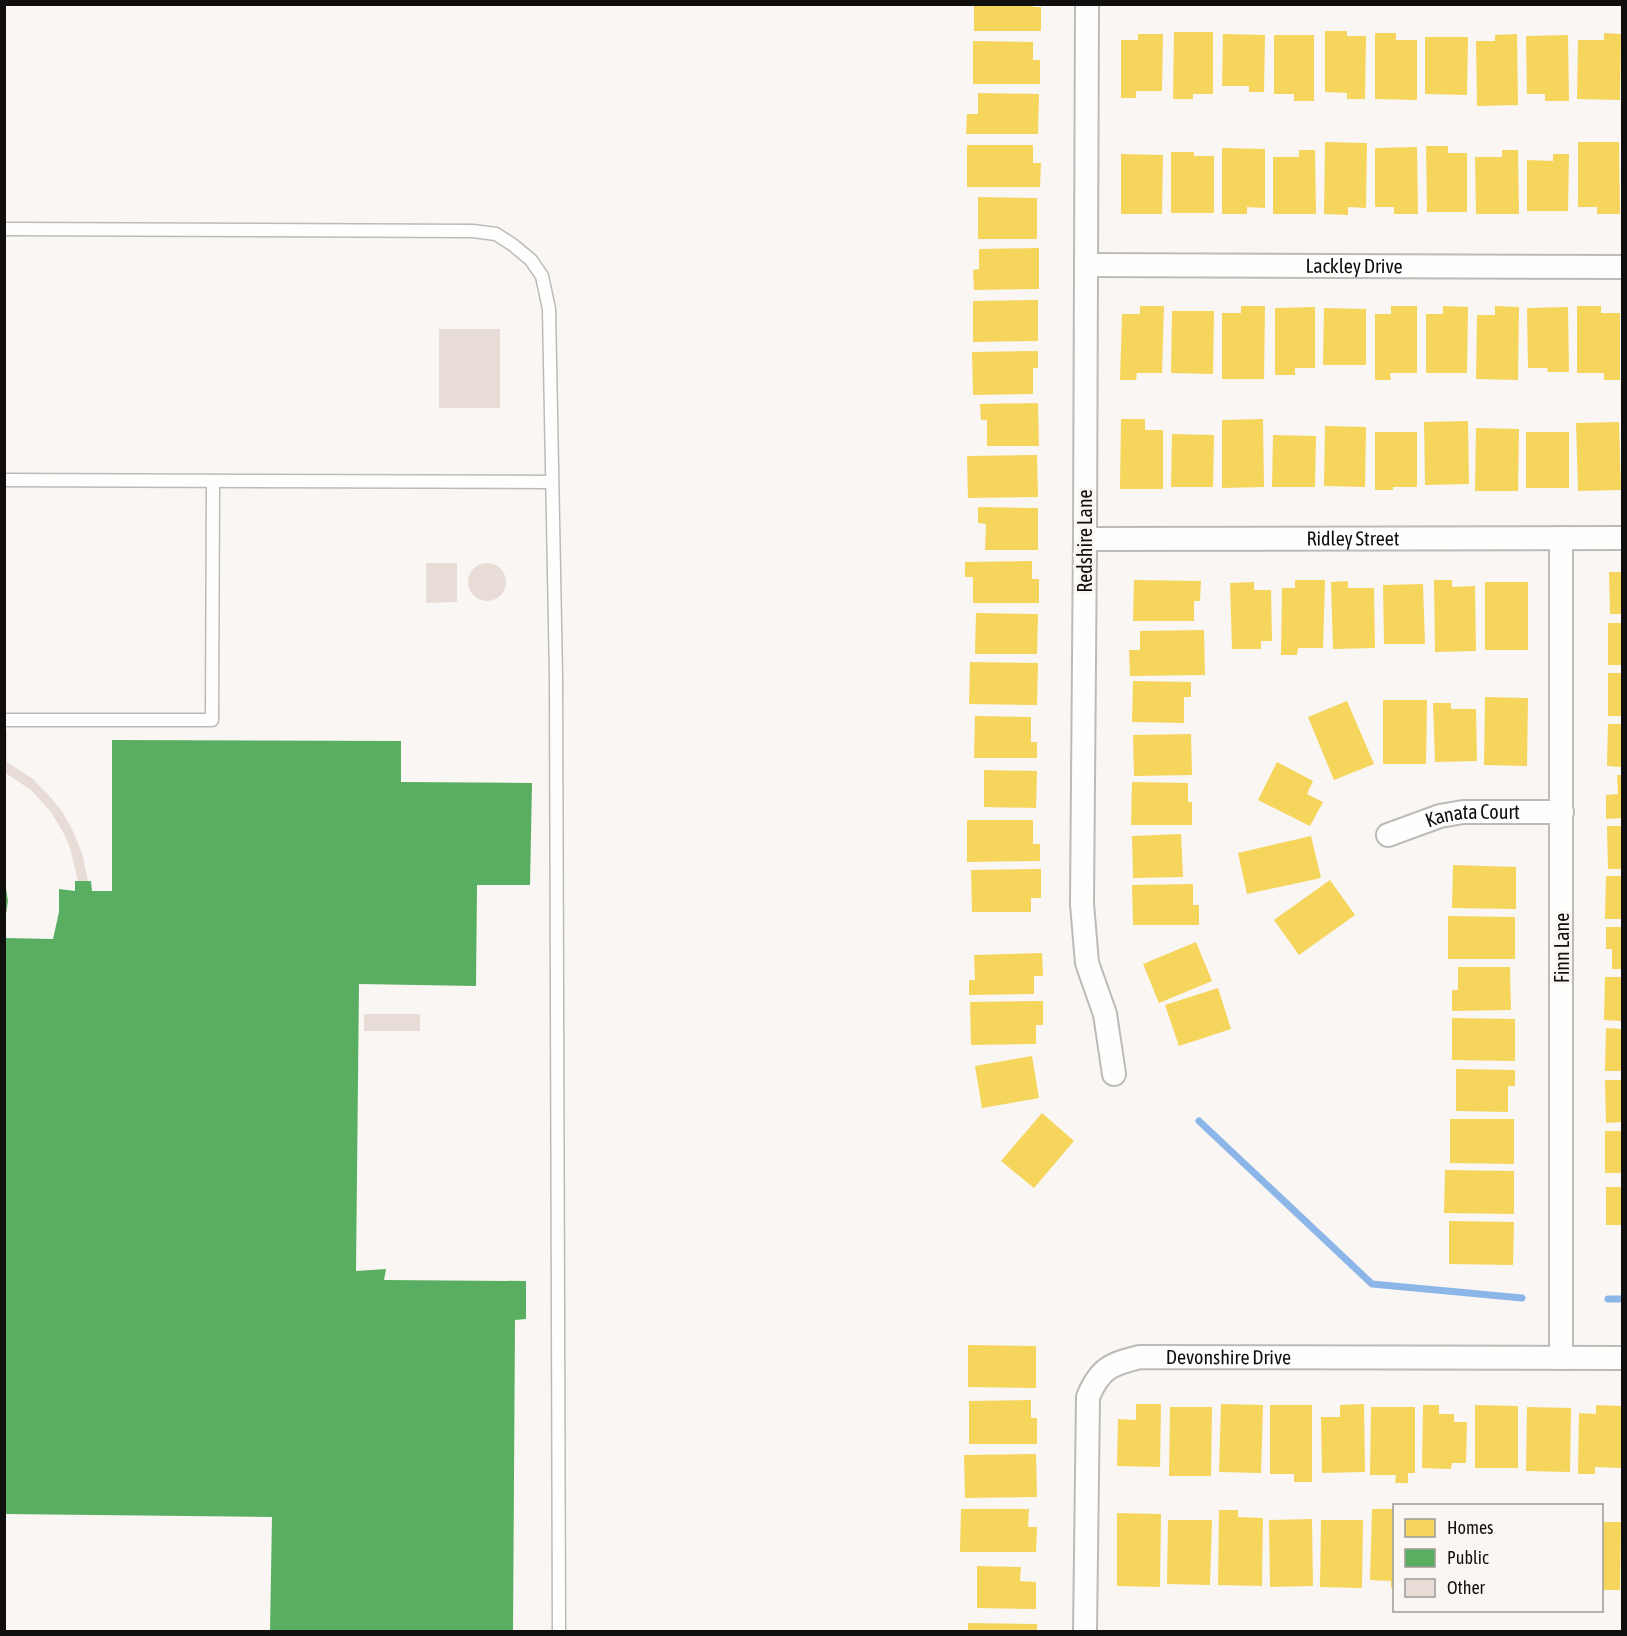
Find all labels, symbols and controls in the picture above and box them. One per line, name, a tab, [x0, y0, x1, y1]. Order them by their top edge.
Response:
street label: Lackley Drive	[1305, 254, 1403, 277]
street label: Redshire Lane	[1073, 489, 1096, 593]
street label: Ridley Street	[1306, 526, 1400, 550]
street label: Kanata Court	[1422, 800, 1520, 831]
street label: Finn Lane	[1550, 913, 1573, 983]
street label: Devonshire Drive	[1166, 1345, 1291, 1368]
legend	[1393, 1504, 1603, 1612]
text: Homes	[1447, 1517, 1493, 1538]
text: Public	[1447, 1547, 1489, 1568]
text: Other	[1447, 1577, 1486, 1598]

